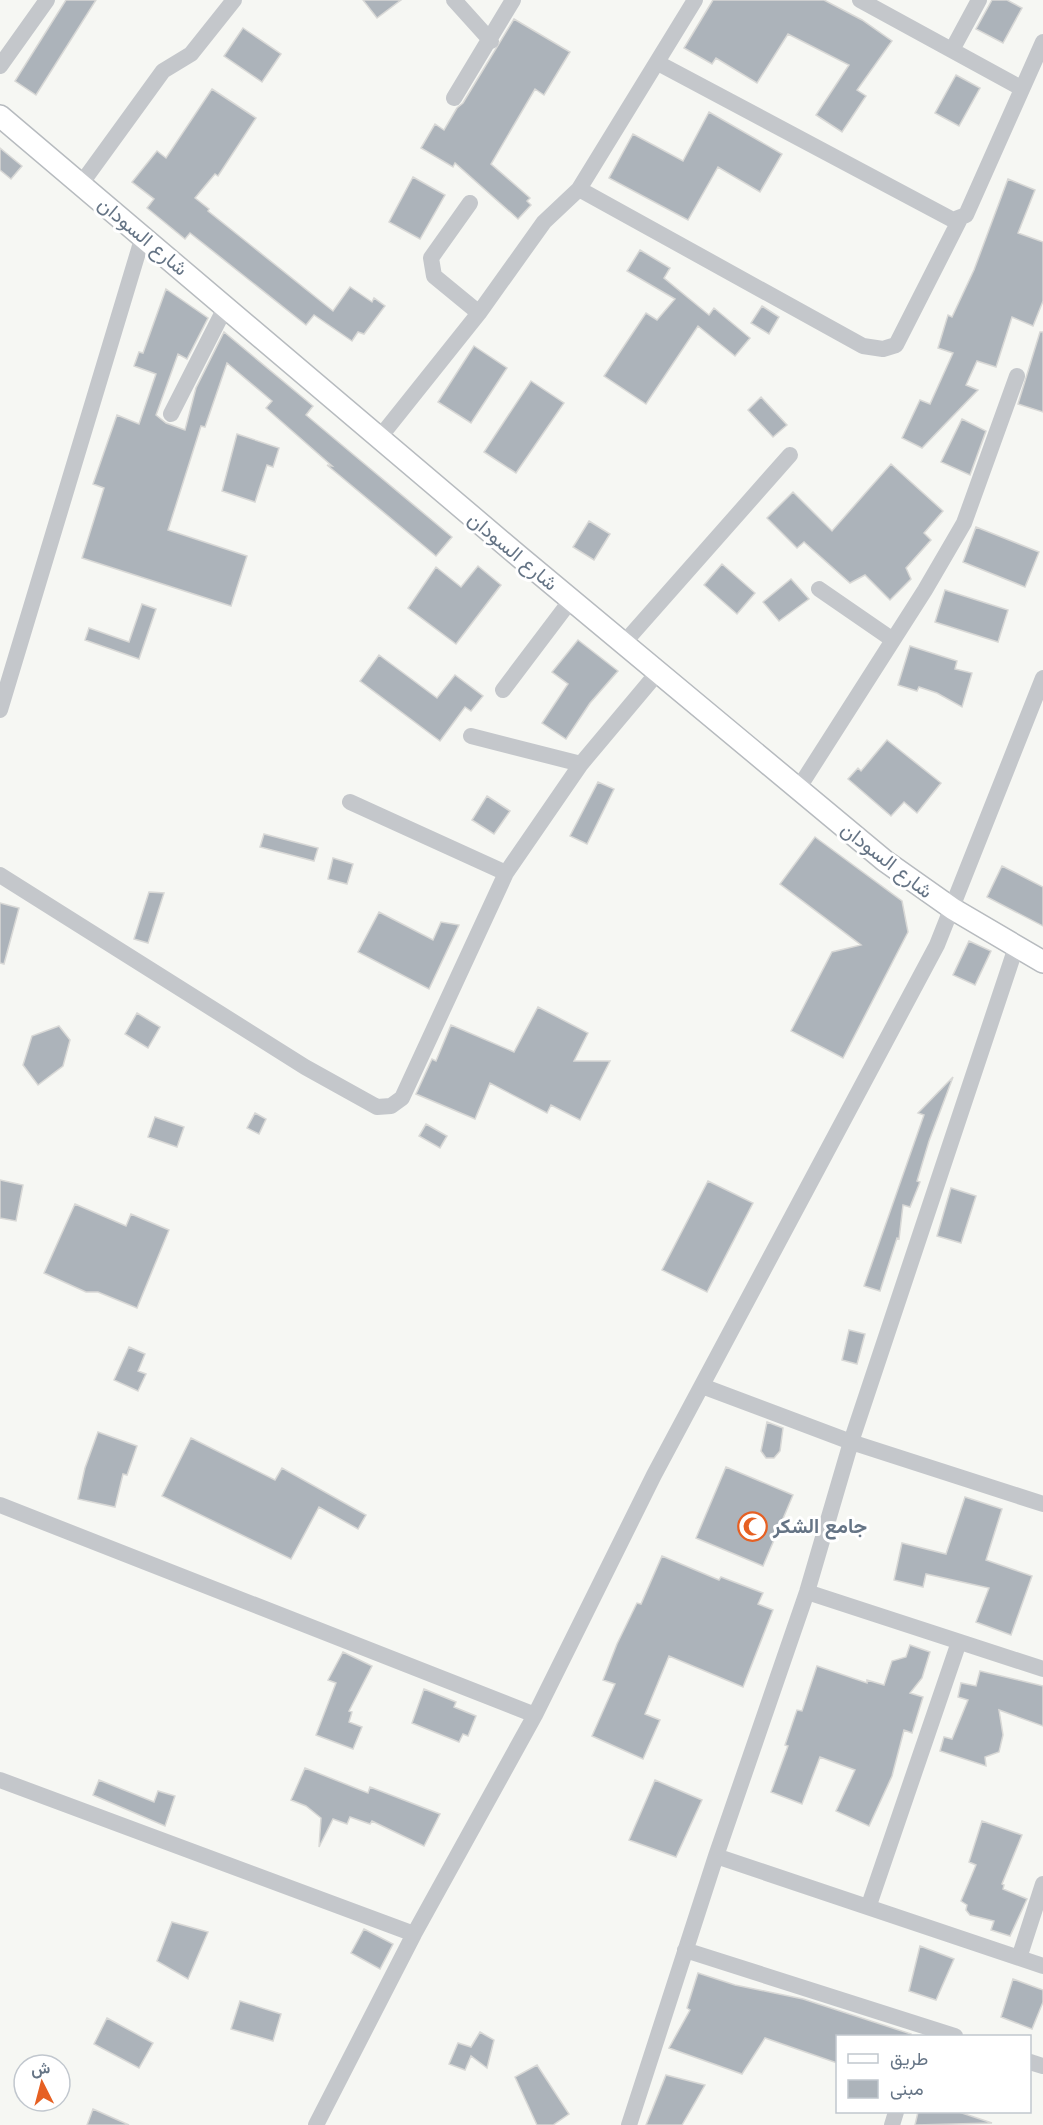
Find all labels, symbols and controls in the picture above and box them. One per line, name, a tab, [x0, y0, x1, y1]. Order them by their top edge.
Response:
street label: شارع السودان	[92, 191, 193, 282]
street label: شارع السودان	[462, 506, 563, 597]
street label: شارع السودان	[835, 816, 938, 905]
mosque icon: جامع الشكر	[736, 1510, 768, 1542]
place label: جامع الشكر	[772, 1513, 867, 1540]
legend	[836, 2035, 1031, 2113]
text: طريق	[890, 2047, 928, 2070]
north arrow	[12, 2053, 72, 2113]
text: ش	[30, 2057, 51, 2079]
text: مبنى	[890, 2077, 924, 2100]

